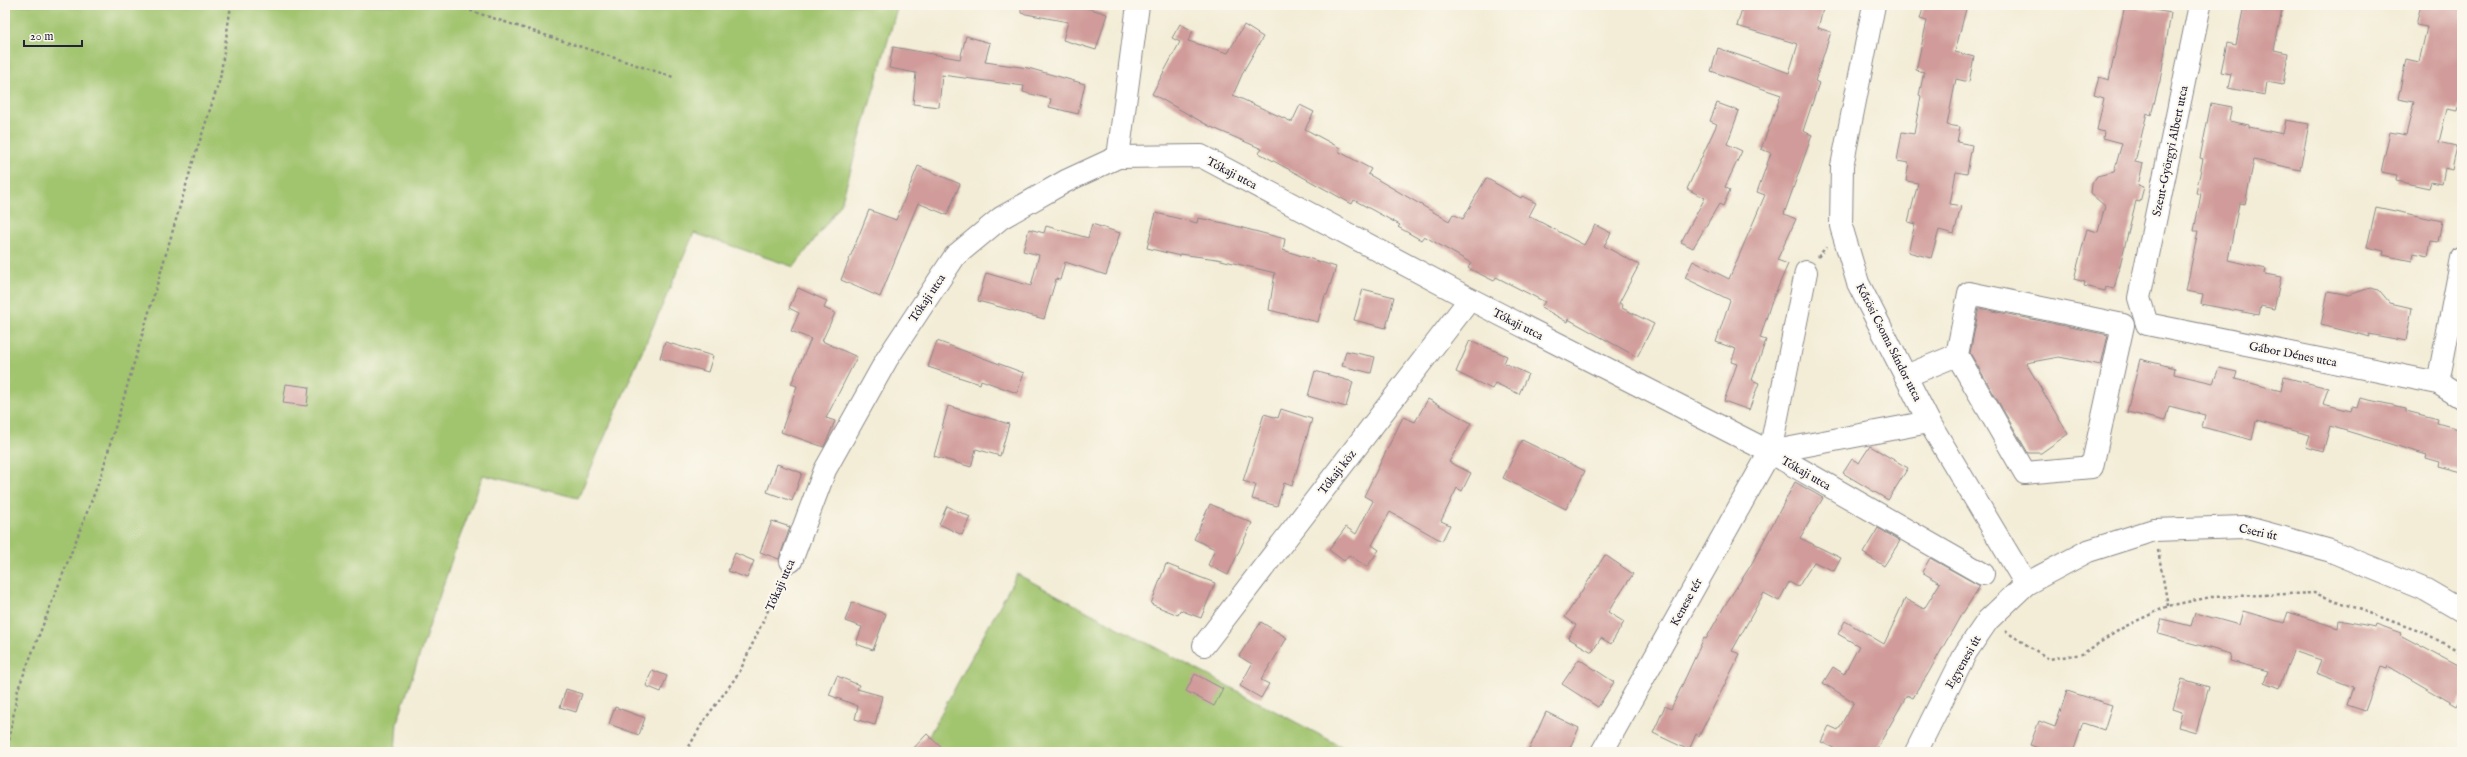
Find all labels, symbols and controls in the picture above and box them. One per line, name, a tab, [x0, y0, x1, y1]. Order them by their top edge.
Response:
scale bar	[24, 22, 82, 48]
text: 20 m	[30, 29, 53, 44]
street label: Szent-Györgyi Albert utca	[2149, 84, 2192, 218]
street label: Tókaji utca	[1204, 154, 1260, 193]
street label: Tókaji utca	[906, 271, 949, 325]
street label: Kőrösi Csoma Sándor utca	[1852, 281, 1925, 405]
street label: Tókaji utca	[1490, 305, 1546, 344]
street label: Gábor Dénes utca	[2248, 339, 2339, 371]
street label: Tókaji köz	[1315, 447, 1360, 498]
street label: Tókaji utca	[1778, 453, 1834, 494]
street label: Cseri út	[2237, 521, 2278, 544]
street label: Tókaji utca	[762, 556, 799, 613]
street label: Kenese tér	[1667, 575, 1706, 629]
street label: Egyenesi út	[1942, 633, 1985, 691]

